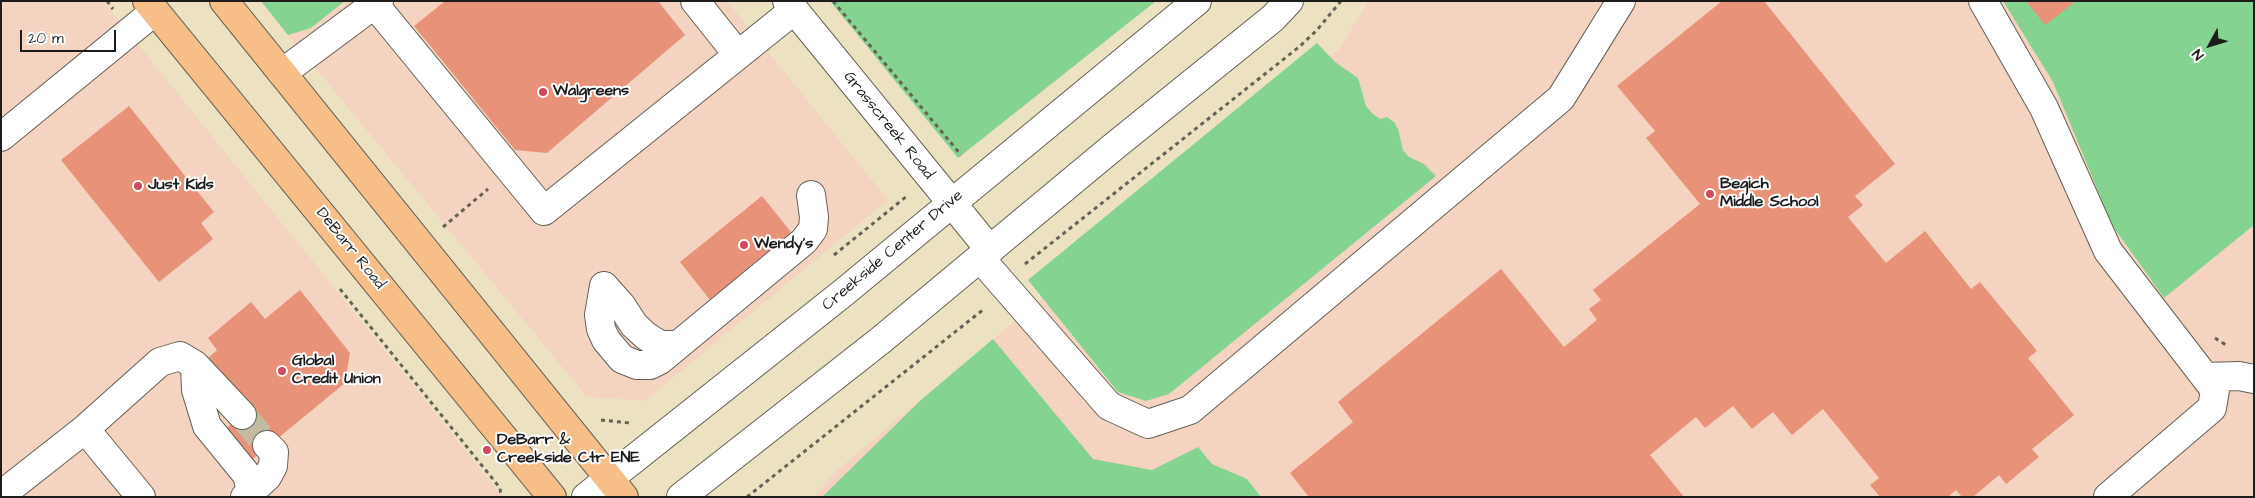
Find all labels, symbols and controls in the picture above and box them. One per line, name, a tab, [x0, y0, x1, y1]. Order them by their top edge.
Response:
scale bar	[22, 20, 119, 52]
north arrow	[2185, 20, 2235, 70]
text: 20 m	[28, 28, 64, 49]
text: N	[2188, 45, 2209, 64]
street label: Grasscreek Road	[839, 68, 937, 184]
place label: Walgreens	[553, 82, 629, 102]
marker: Walgreens	[537, 86, 549, 98]
place label: Begich Middle School	[1720, 175, 1818, 213]
place label: Just Kids	[148, 176, 214, 196]
marker: Just Kids	[132, 180, 144, 192]
street label: Creekside Center Drive	[819, 186, 967, 316]
marker: Begich Middle School	[1704, 188, 1716, 200]
street label: DeBarr Road	[311, 204, 389, 294]
place label: Wendy's	[754, 235, 813, 255]
marker: Wendy's	[738, 239, 750, 251]
place label: Global Credit Union	[292, 352, 381, 390]
marker: Global Credit Union	[276, 365, 288, 377]
place label: DeBarr & Creekside Ctr ENE	[497, 431, 640, 469]
marker: DeBarr & Creekside Ctr ENE	[481, 444, 493, 456]

